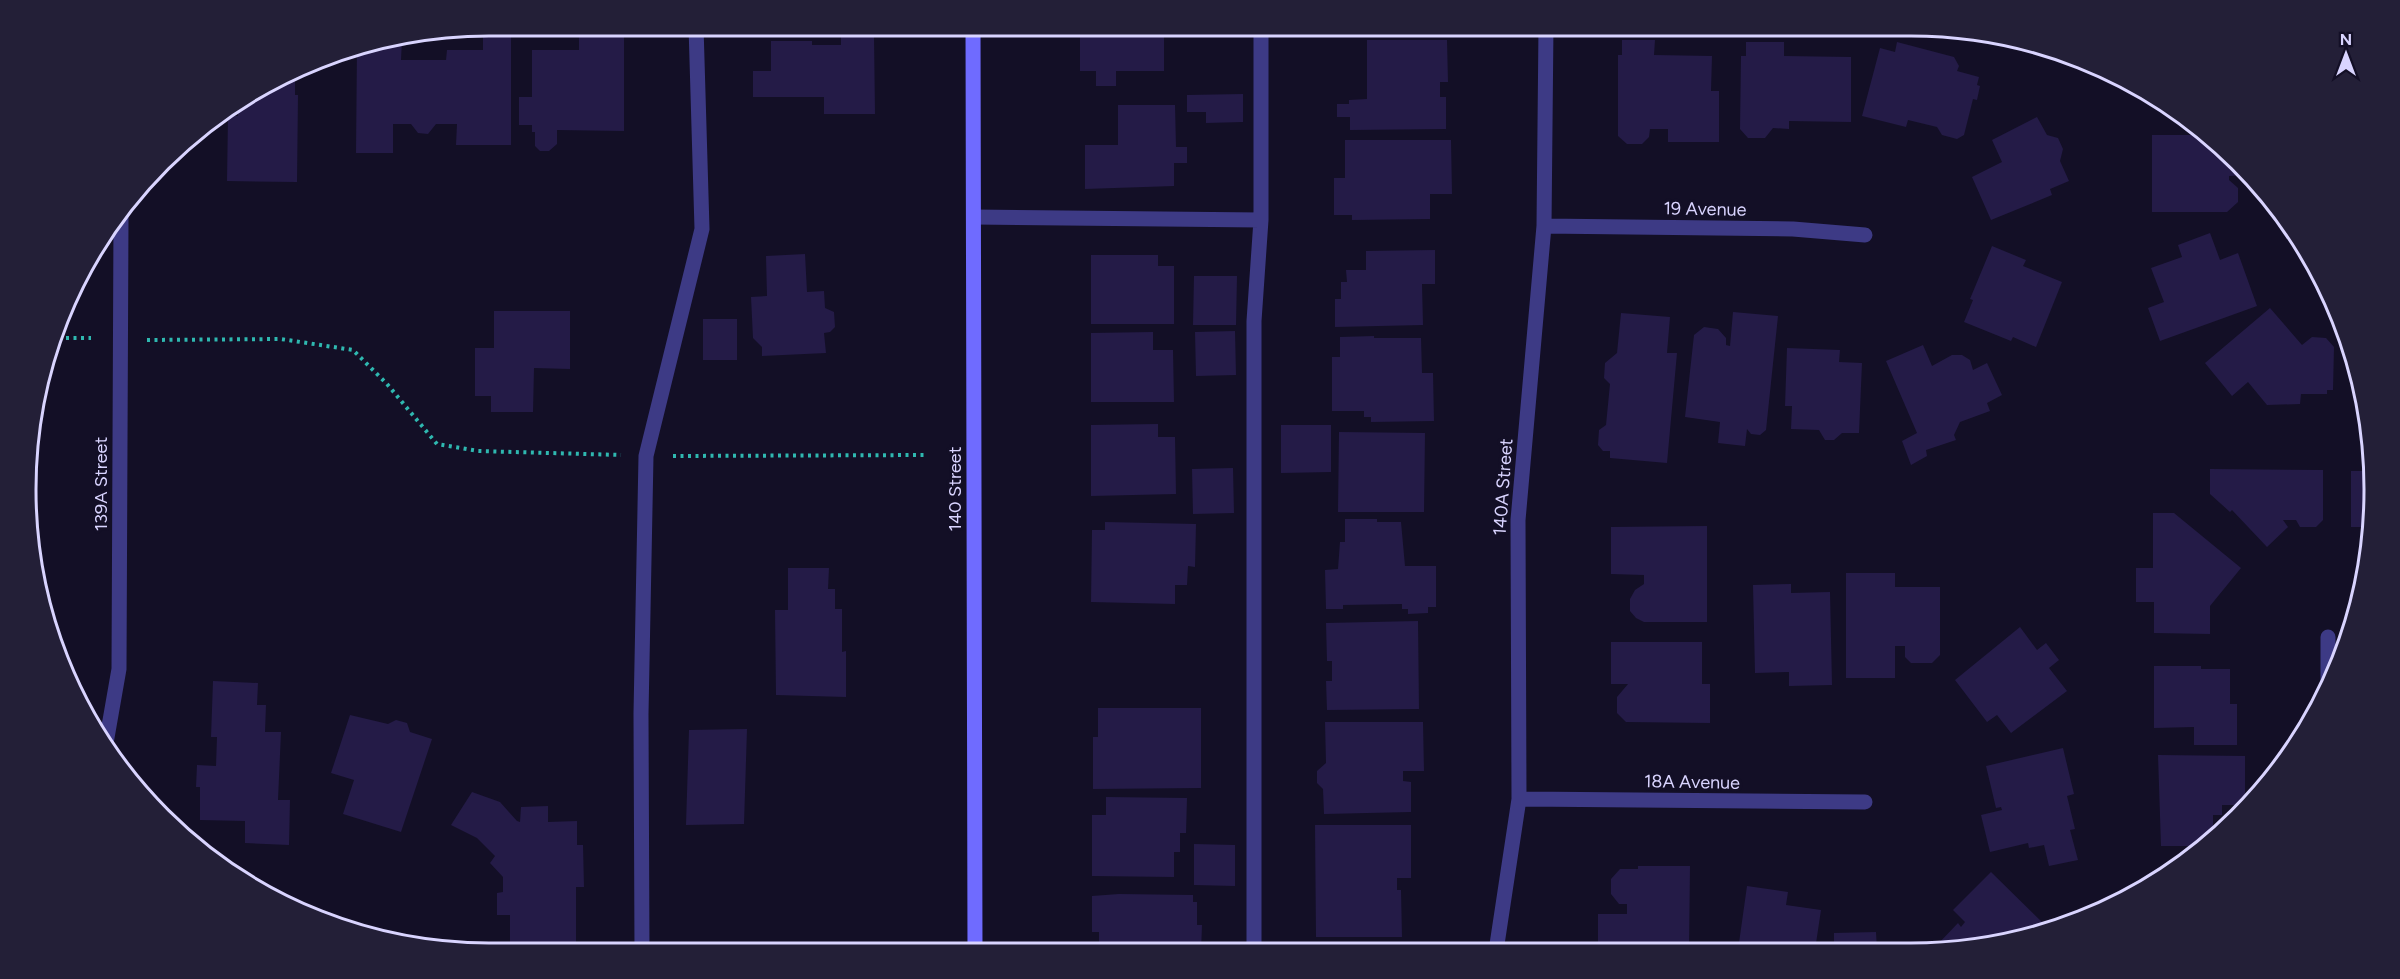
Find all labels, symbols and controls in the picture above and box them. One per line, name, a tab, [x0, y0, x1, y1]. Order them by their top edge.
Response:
north arrow	[2316, 24, 2376, 84]
text: N	[2340, 30, 2352, 49]
street label: 19 Avenue	[1663, 197, 1747, 221]
street label: 139A Street	[90, 437, 112, 531]
street label: 140A Street	[1489, 438, 1517, 536]
street label: 140 Street	[944, 446, 966, 532]
street label: 18A Avenue	[1644, 770, 1740, 794]

